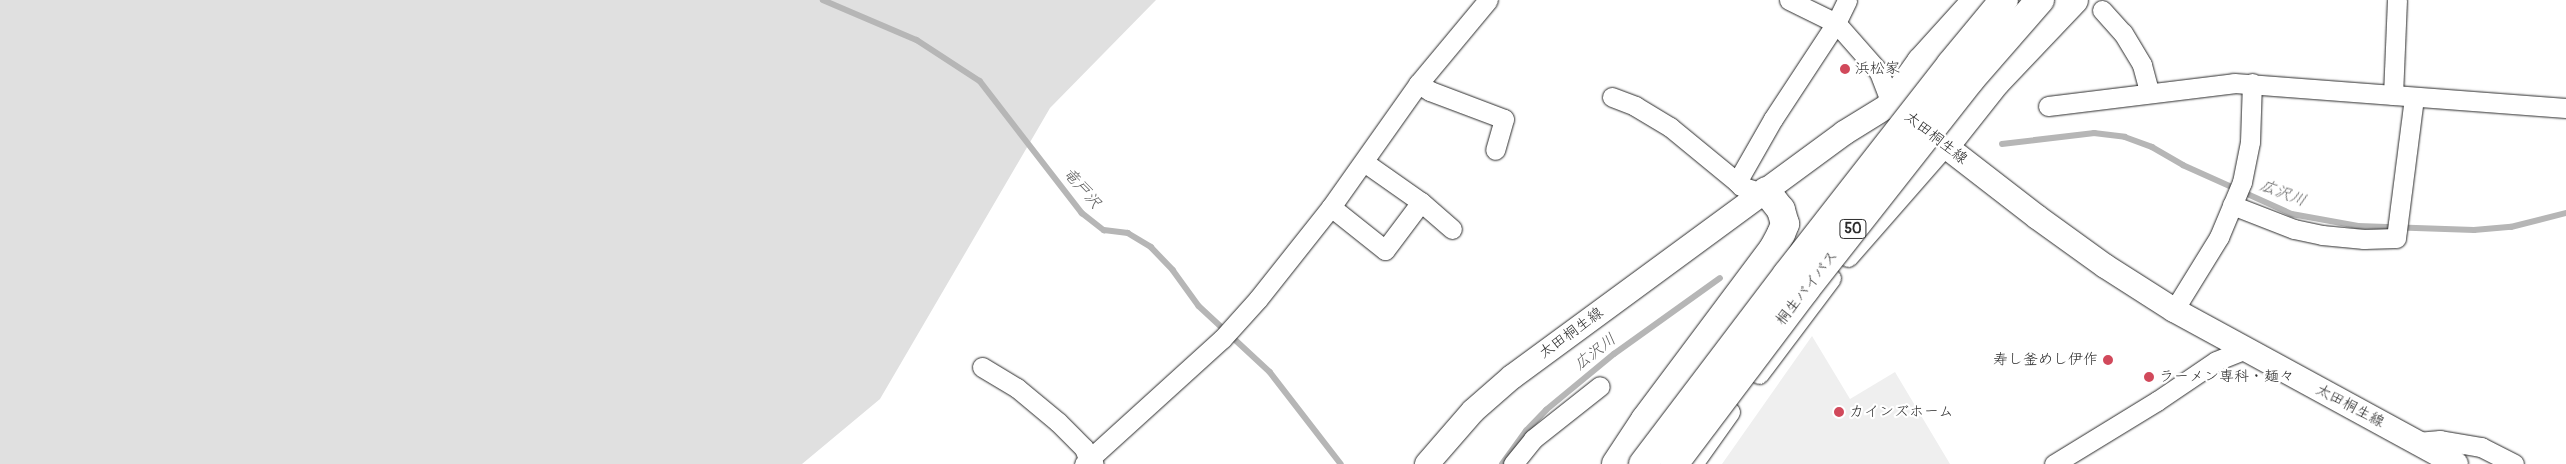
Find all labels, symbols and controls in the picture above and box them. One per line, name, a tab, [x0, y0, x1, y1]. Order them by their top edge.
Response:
place label: 浜松家	[1855, 60, 1900, 78]
marker: 浜松家	[1839, 63, 1851, 75]
street label: 太田桐生線	[1901, 108, 1971, 168]
water label: 竜戸沢	[1059, 164, 1105, 212]
water label: 広沢川	[2257, 175, 2309, 211]
road number: 50	[1839, 218, 1867, 240]
street label: 桐生バイパス	[1772, 247, 1842, 329]
street label: 太田桐生線	[1535, 304, 1607, 362]
water label: 広沢川	[1570, 330, 1620, 374]
place label: 寿し釜めし伊作	[1993, 351, 2098, 369]
marker: 寿し釜めし伊作	[2102, 354, 2114, 366]
place label: ラーメン専科・麺々	[2159, 368, 2294, 386]
marker: ラーメン専科・麺々	[2143, 371, 2155, 383]
street label: 太田桐生線	[2313, 380, 2387, 432]
place label: カインズホーム	[1849, 403, 1954, 421]
marker: カインズホーム	[1833, 406, 1845, 418]

